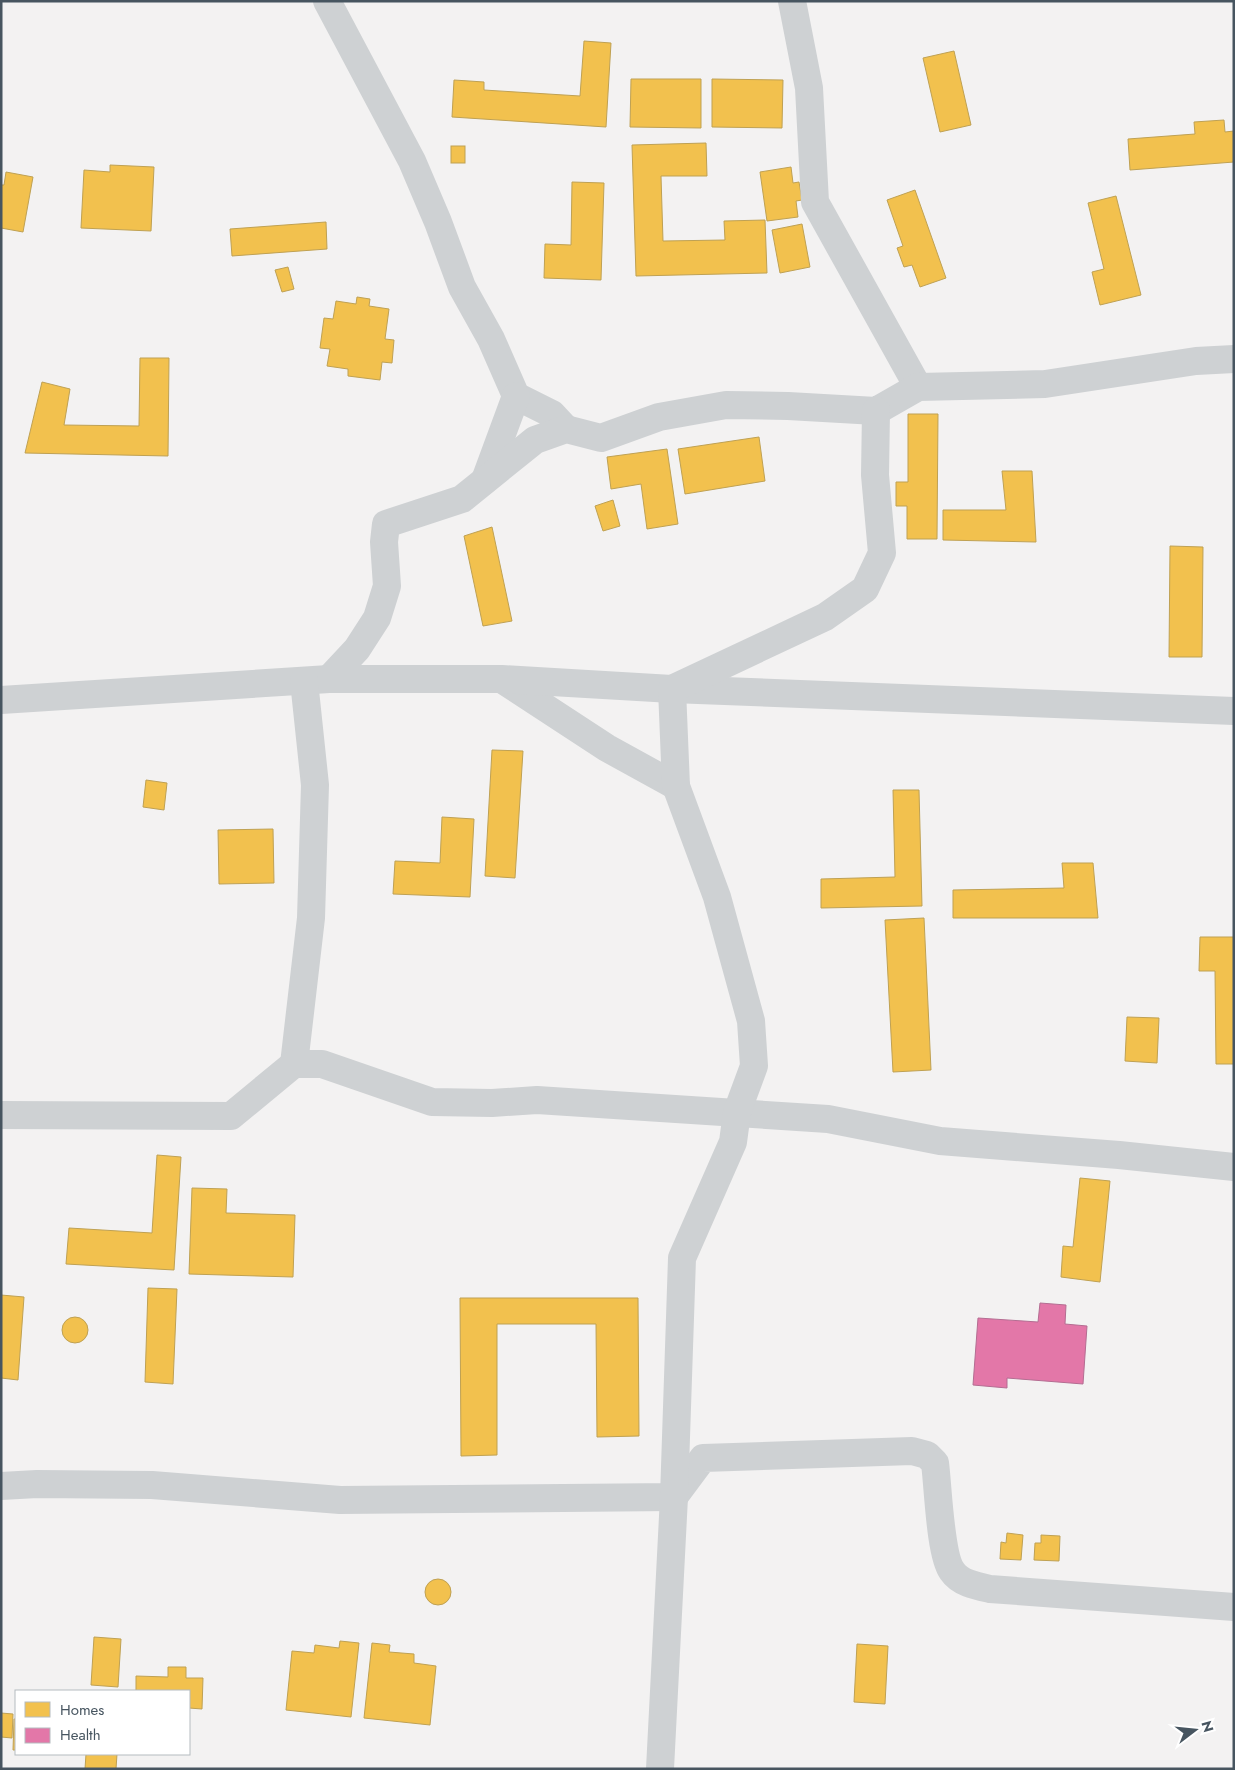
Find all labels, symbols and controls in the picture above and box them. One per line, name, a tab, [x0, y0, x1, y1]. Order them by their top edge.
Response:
legend	[15, 1690, 190, 1755]
text: Homes	[60, 1699, 104, 1721]
north arrow	[1170, 1705, 1220, 1755]
text: N	[1196, 1718, 1219, 1735]
text: Health	[60, 1724, 101, 1746]

